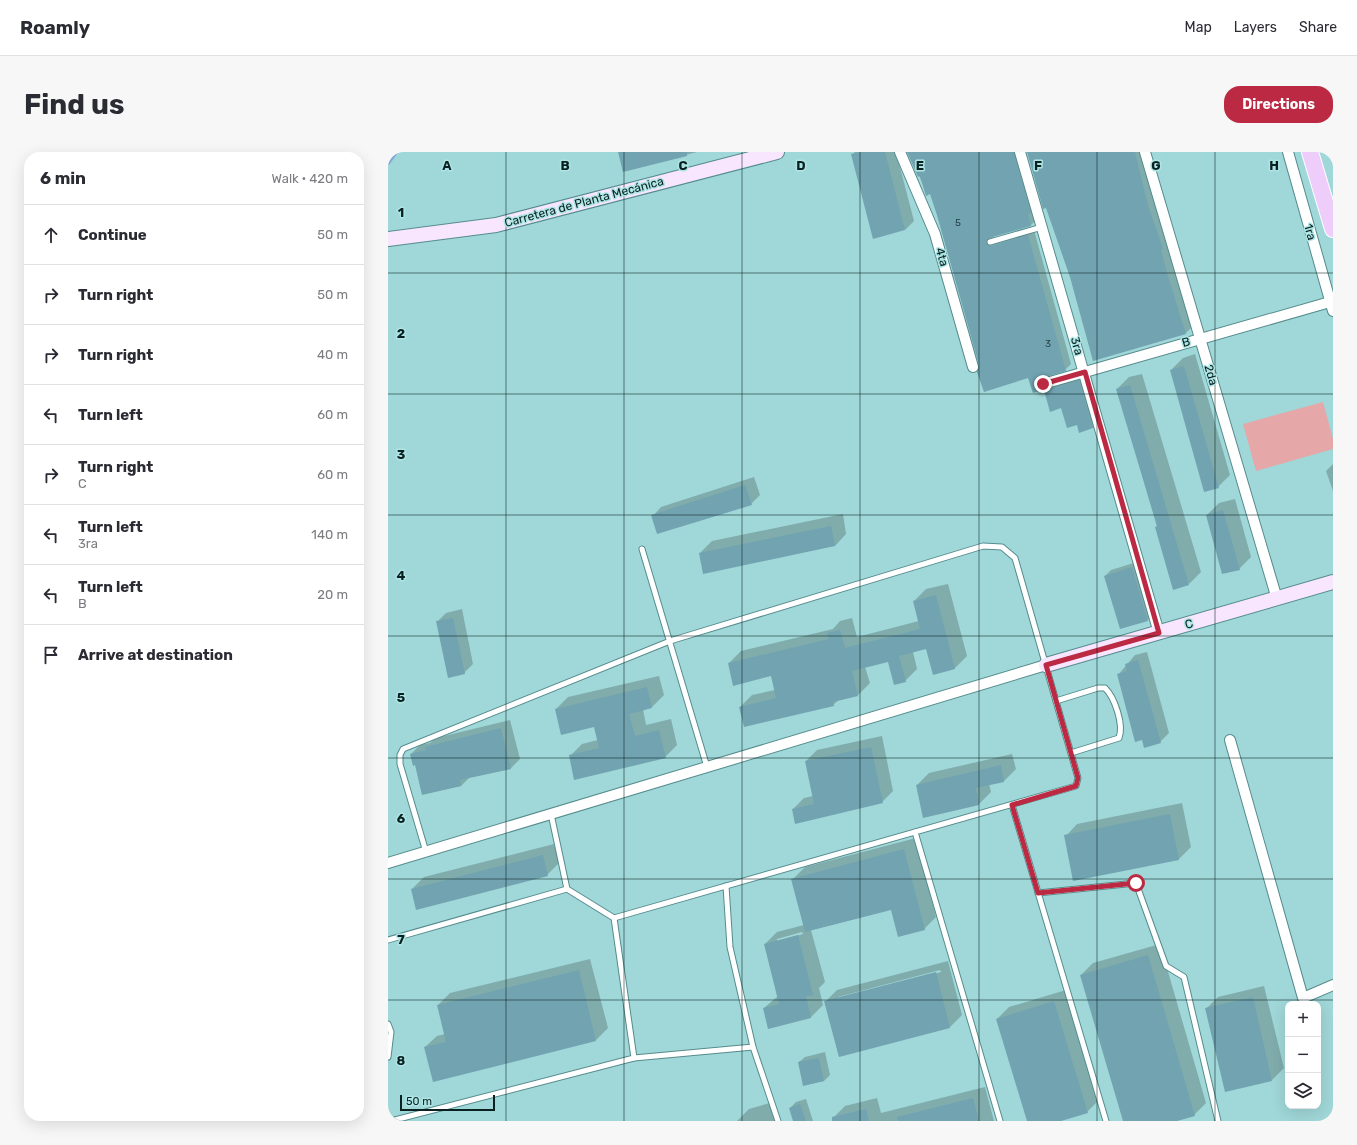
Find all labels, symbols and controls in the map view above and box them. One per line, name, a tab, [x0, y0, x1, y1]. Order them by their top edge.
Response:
text: Roamly	[20, 16, 90, 39]
text: Map	[1185, 19, 1212, 36]
text: Layers	[1234, 19, 1277, 36]
text: Share	[1299, 19, 1337, 36]
button: Directions	[1224, 86, 1333, 123]
text: Find us	[24, 88, 124, 121]
text: A	[442, 158, 452, 173]
text: B	[560, 158, 570, 173]
text: C	[678, 158, 688, 173]
text: D	[796, 158, 806, 173]
text: E	[916, 158, 924, 173]
text: F	[1034, 158, 1042, 173]
text: G	[1151, 158, 1161, 173]
text: H	[1269, 158, 1279, 173]
text: 6 min	[40, 168, 86, 188]
text: Walk · 420 m	[272, 171, 348, 186]
street label: Carretera de Planta Mecánica	[503, 174, 665, 230]
text: 1	[398, 205, 404, 220]
house number: 5	[955, 217, 961, 229]
street label: 1ra	[1301, 222, 1319, 242]
icon: ahead	[40, 224, 62, 246]
text: Continue	[78, 226, 147, 244]
text: 50 m	[317, 227, 348, 242]
street label: 4ta	[933, 246, 951, 268]
icon: right	[40, 284, 62, 306]
text: Turn right	[78, 286, 153, 304]
text: 50 m	[317, 287, 348, 302]
text: 2	[397, 326, 405, 341]
street label: B	[1180, 334, 1192, 350]
street label: 3ra	[1068, 335, 1086, 357]
house number: 3	[1045, 338, 1051, 350]
icon: right	[40, 344, 62, 366]
text: Turn right	[78, 346, 153, 364]
text: 40 m	[317, 347, 348, 362]
street label: 2da	[1201, 363, 1221, 387]
route end	[1034, 375, 1052, 393]
icon: left	[40, 404, 62, 426]
text: Turn left	[78, 406, 143, 424]
text: 60 m	[317, 407, 348, 422]
text: 3	[397, 447, 406, 462]
text: Turn right	[78, 458, 153, 476]
icon: right	[40, 464, 62, 486]
text: 60 m	[317, 467, 348, 482]
text: C	[78, 476, 87, 491]
text: Turn left	[78, 518, 143, 536]
icon: left	[40, 524, 62, 546]
text: 140 m	[311, 527, 348, 542]
text: 3ra	[78, 536, 98, 551]
text: 4	[397, 568, 406, 583]
text: Turn left	[78, 578, 143, 596]
icon: left	[40, 584, 62, 606]
text: 20 m	[317, 587, 348, 602]
text: B	[78, 596, 87, 611]
street label: C	[1183, 616, 1195, 632]
icon: arrive	[40, 644, 62, 666]
text: Arrive at destination	[78, 646, 233, 664]
text: 5	[397, 690, 405, 705]
text: 6	[397, 811, 406, 826]
route start	[1127, 874, 1145, 892]
text: 7	[397, 932, 405, 947]
map controls	[1285, 1001, 1321, 1109]
button: +	[1285, 1001, 1321, 1037]
button: −	[1285, 1037, 1321, 1073]
text: 8	[397, 1053, 406, 1068]
button: layers	[1285, 1073, 1321, 1109]
scale bar	[400, 1093, 495, 1112]
text: 50 m	[406, 1095, 432, 1108]

